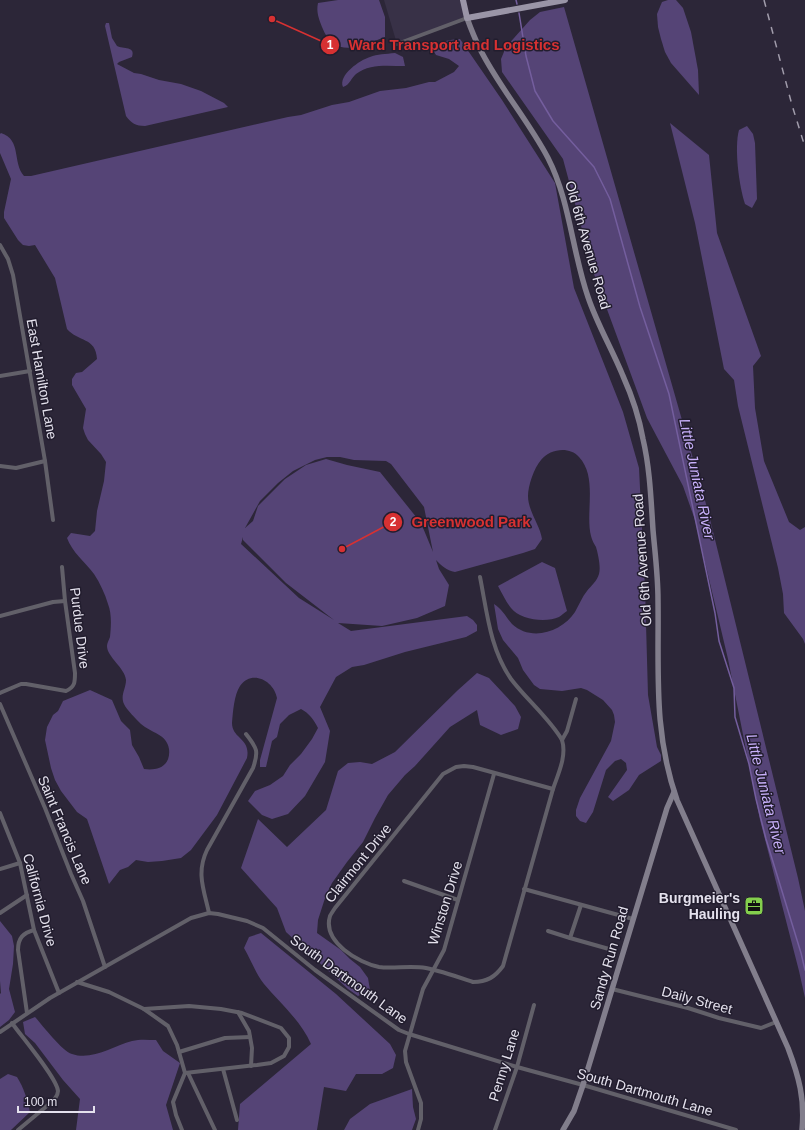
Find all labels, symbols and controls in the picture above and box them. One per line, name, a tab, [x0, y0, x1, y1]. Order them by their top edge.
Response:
callout: Ward Transport and Logistics	[320, 31, 567, 58]
text: Ward Transport and Logistics	[348, 36, 560, 53]
text: 1	[327, 38, 334, 52]
street label: Old 6th Avenue Road	[562, 179, 614, 311]
street label: East Hamilton Lane	[24, 317, 61, 441]
water label: Little Juniata River	[676, 417, 719, 542]
street label: Old 6th Avenue Road	[629, 493, 655, 627]
callout: Greenwood Park	[383, 508, 539, 535]
text: Greenwood Park	[411, 513, 531, 530]
text: 2	[390, 515, 397, 529]
street label: Purdue Drive	[67, 586, 93, 670]
water label: Little Juniata River	[743, 732, 790, 857]
street label: Saint Francis Lane	[35, 773, 95, 887]
street label: Clairmont Drive	[321, 820, 395, 906]
street label: California Drive	[20, 852, 60, 948]
street label: Winston Drive	[425, 859, 465, 947]
place label: Burgmeier's Hauling	[659, 890, 740, 922]
office icon: Burgmeier's Hauling	[743, 895, 765, 917]
street label: Sandy Run Road	[587, 905, 631, 1011]
street label: South Dartmouth Lane	[287, 931, 411, 1027]
street label: Daily Street	[660, 983, 734, 1017]
street label: Penny Lane	[485, 1027, 523, 1103]
street label: South Dartmouth Lane	[575, 1065, 715, 1119]
scale bar	[18, 1088, 94, 1114]
text: 100 m	[24, 1095, 57, 1109]

